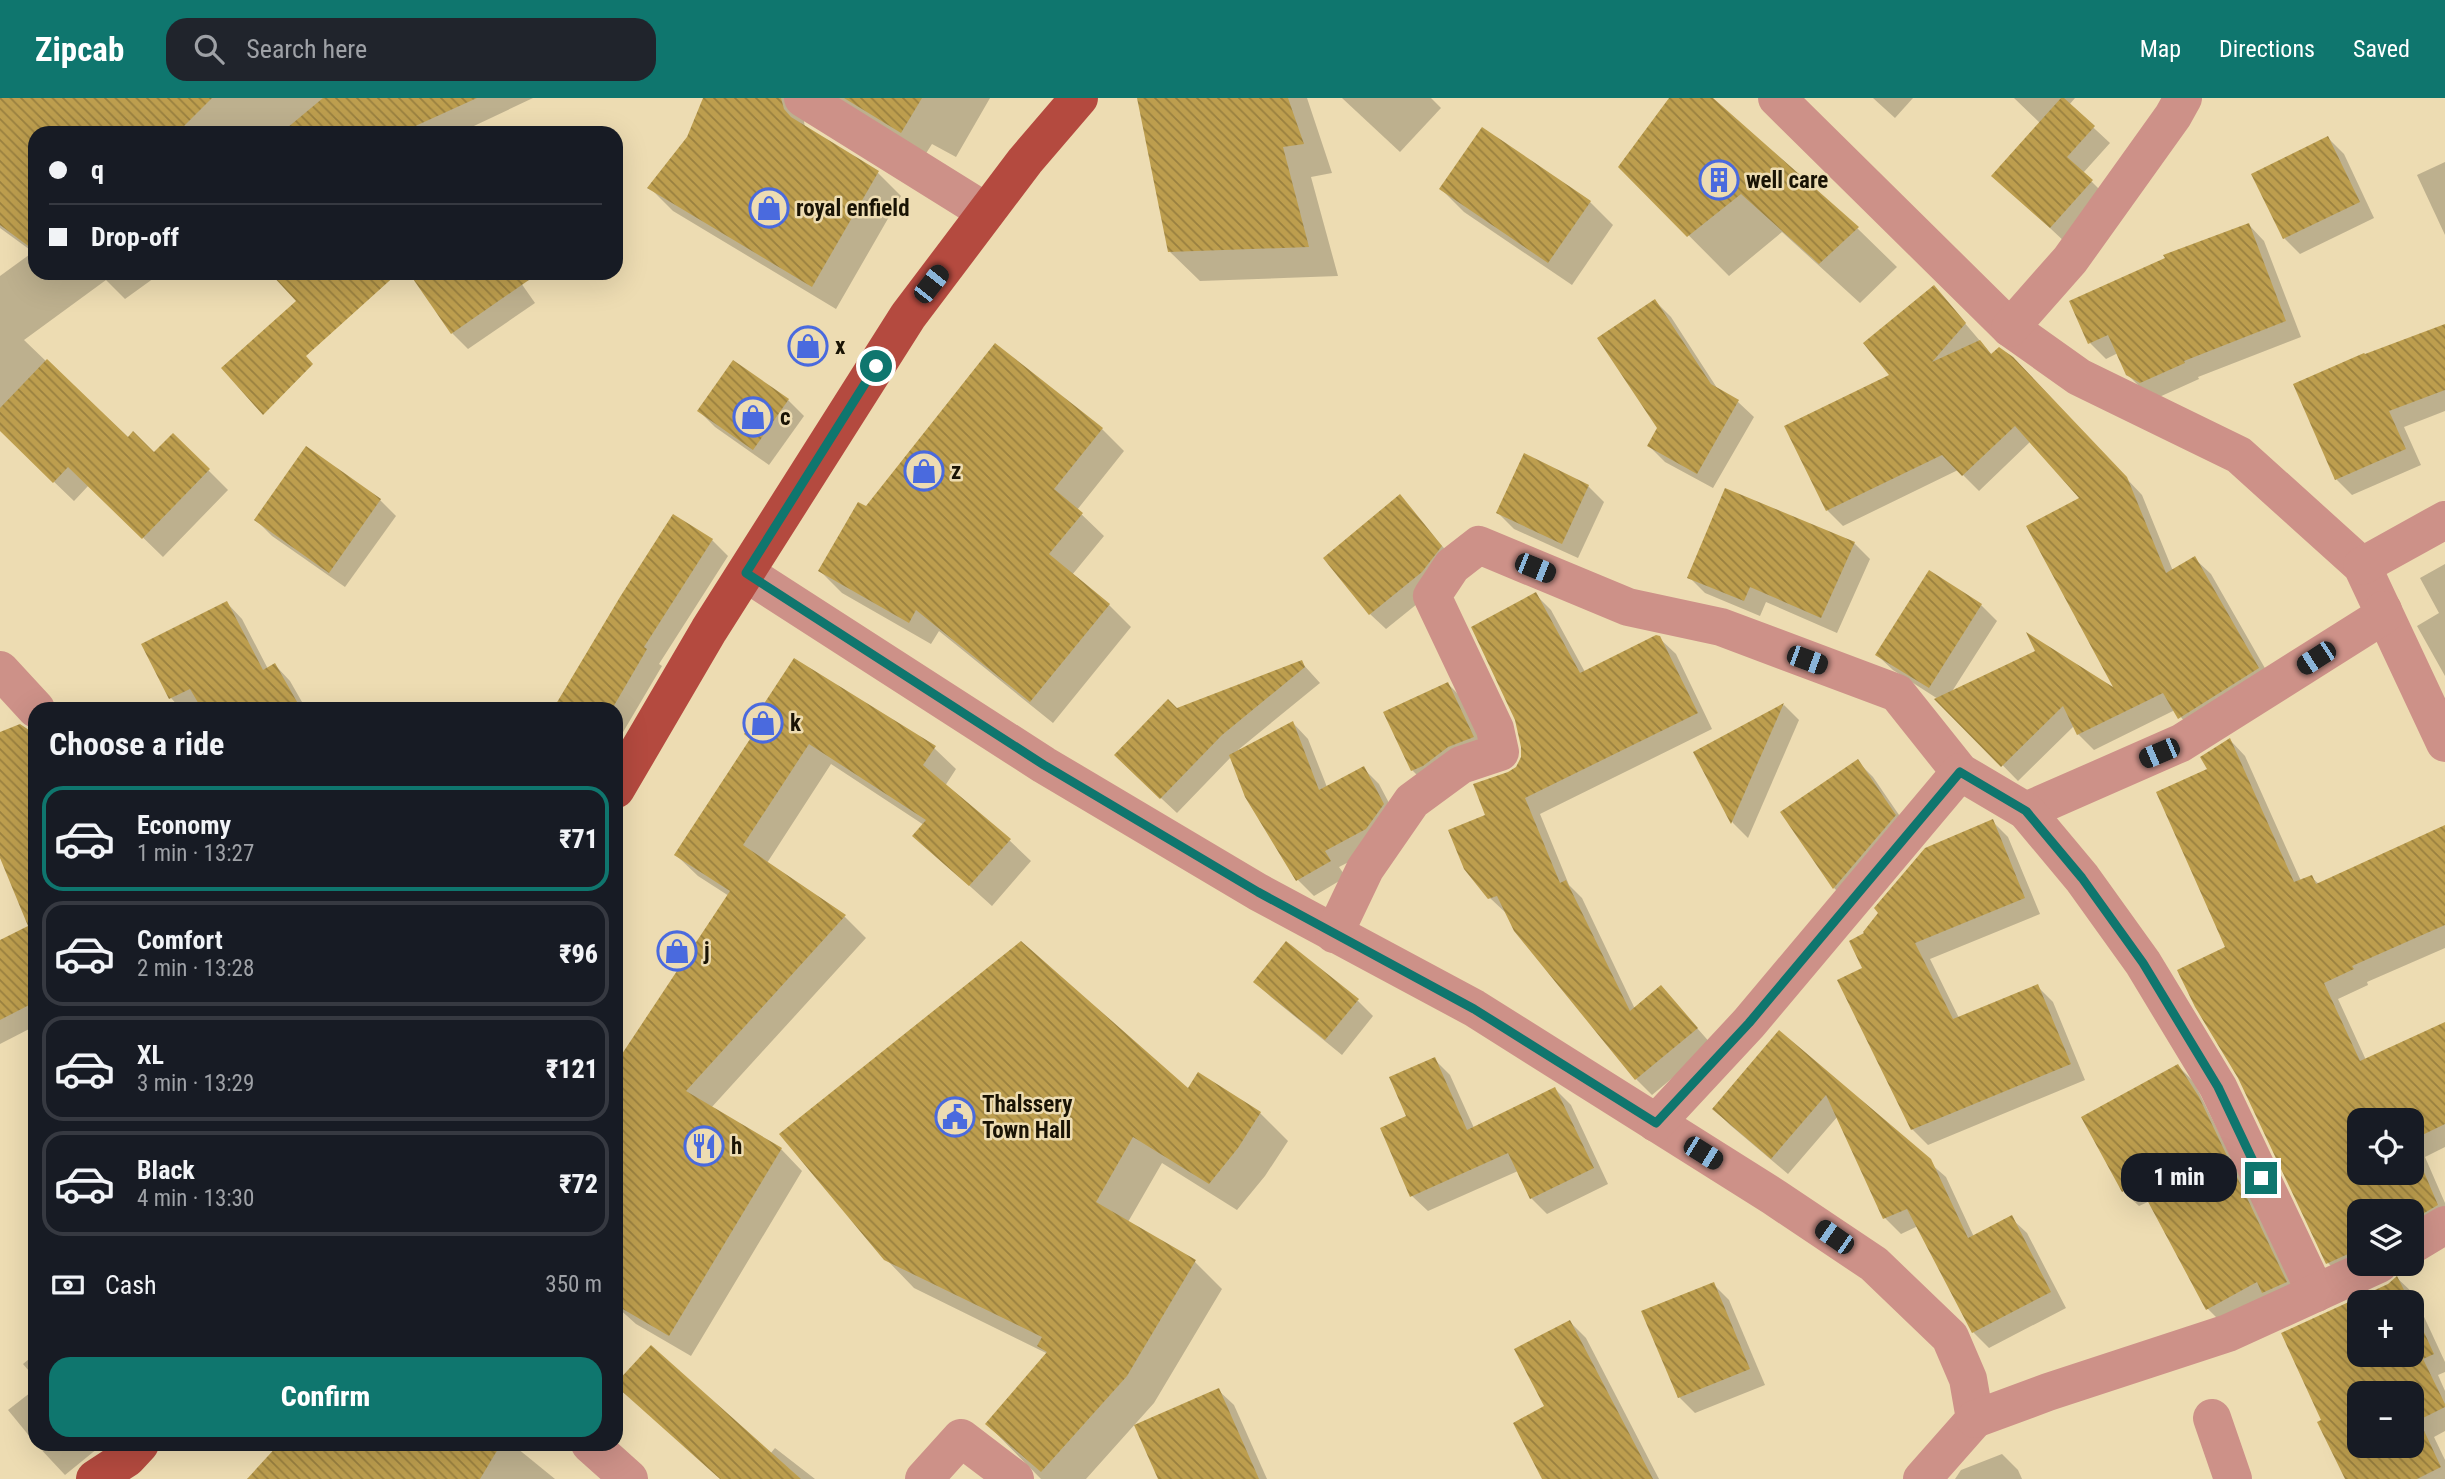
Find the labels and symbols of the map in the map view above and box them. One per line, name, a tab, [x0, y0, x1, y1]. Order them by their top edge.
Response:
building icon: well care	[1698, 159, 1740, 201]
place label: well care	[1746, 167, 1828, 194]
shop icon: royal enfield	[748, 187, 790, 229]
place label: royal enfield	[796, 195, 910, 222]
car	[910, 261, 953, 307]
shop icon: x	[787, 325, 829, 367]
place label: x	[835, 333, 846, 360]
route start	[860, 350, 892, 382]
shop icon: c	[732, 396, 774, 438]
place label: c	[780, 404, 791, 431]
shop icon: z	[903, 450, 945, 492]
place label: z	[951, 458, 961, 485]
car	[1512, 550, 1559, 586]
car	[2293, 638, 2340, 678]
car	[1784, 643, 1831, 677]
shop icon: k	[742, 702, 784, 744]
place label: k	[790, 710, 802, 737]
car	[2136, 735, 2183, 771]
shop icon: j	[656, 930, 698, 972]
place label: j	[703, 938, 710, 965]
place label: Thalssery Town Hall	[982, 1091, 1073, 1144]
public building icon: Thalssery Town Hall	[934, 1096, 976, 1138]
restaurant icon: h	[683, 1125, 725, 1167]
place label: h	[731, 1133, 742, 1160]
car	[1680, 1133, 1727, 1173]
callout: 1 min	[2121, 1154, 2236, 1202]
route end	[2245, 1162, 2277, 1194]
car	[1811, 1216, 1858, 1258]

